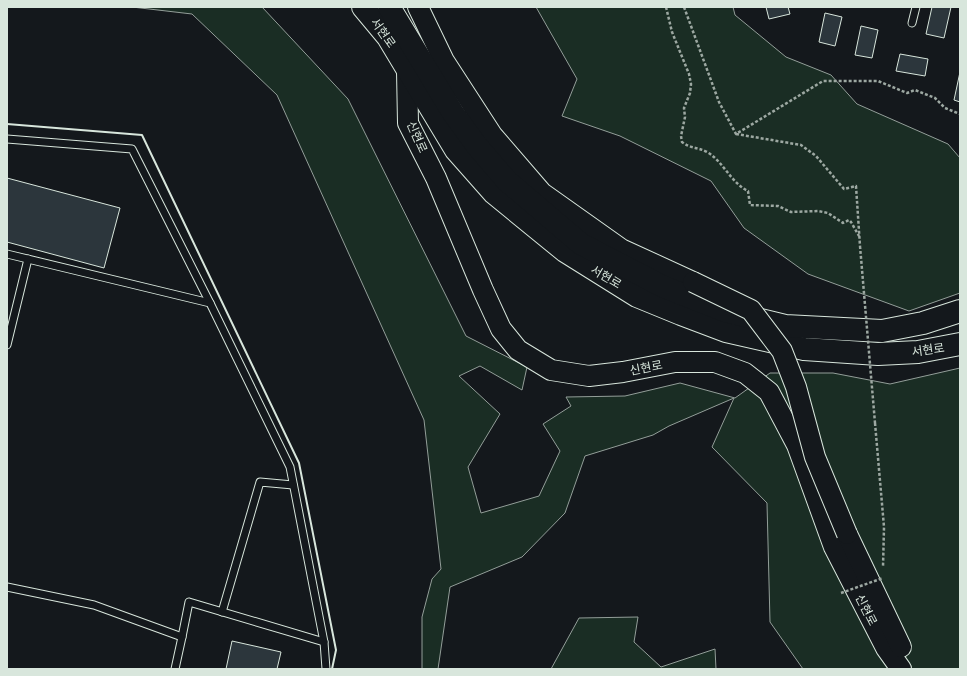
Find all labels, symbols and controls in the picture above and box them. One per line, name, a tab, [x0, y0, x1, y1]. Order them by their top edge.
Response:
street label: 서현로	[368, 15, 399, 51]
street label: 신현로	[404, 119, 431, 155]
street label: 서현로	[588, 262, 624, 292]
street label: 서현로	[910, 340, 945, 359]
street label: 신현로	[628, 357, 664, 378]
street label: 신현로	[852, 592, 881, 628]

